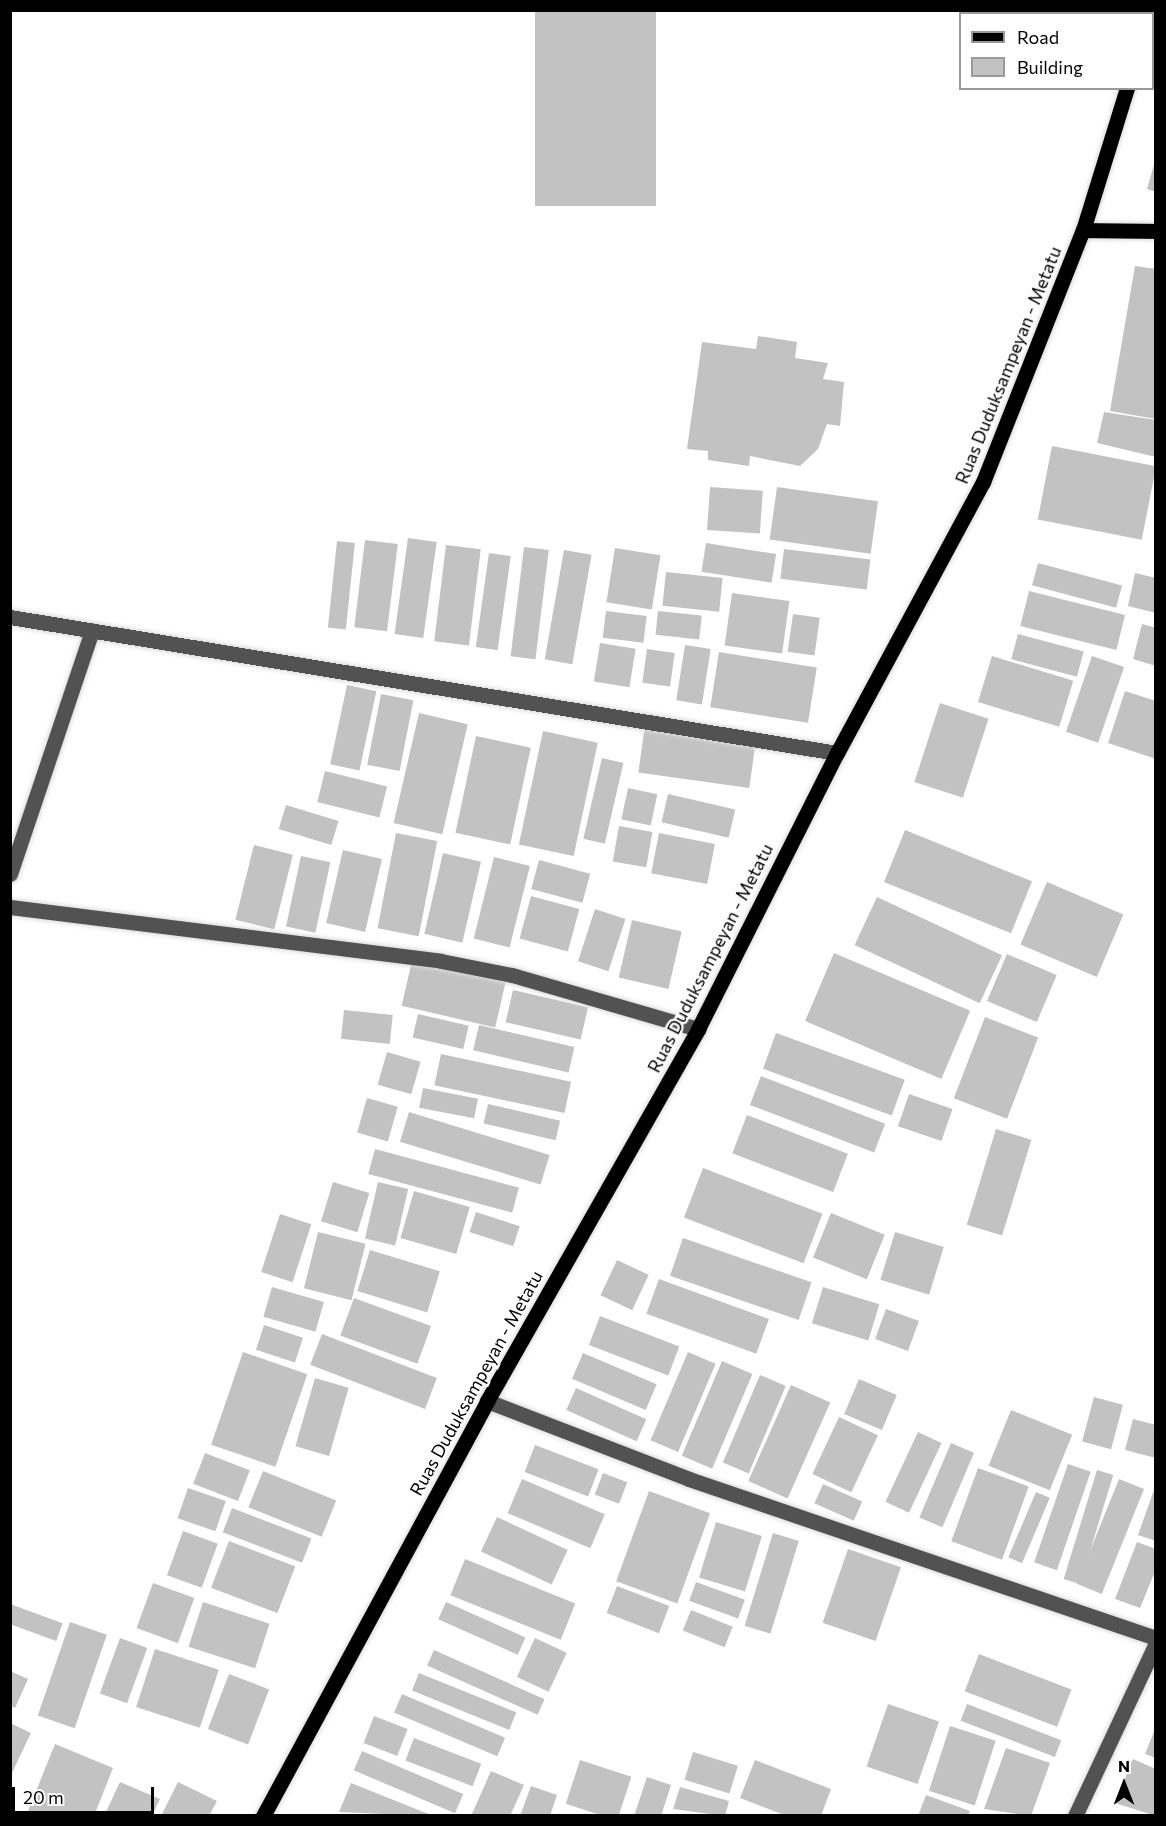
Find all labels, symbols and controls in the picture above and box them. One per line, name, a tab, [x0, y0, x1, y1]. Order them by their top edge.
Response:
legend	[959, 12, 1154, 90]
text: Road	[1017, 26, 1059, 48]
text: Building	[1017, 56, 1083, 78]
street label: Ruas Duduksampeyan - Metatu	[950, 243, 1066, 487]
street label: Ruas Duduksampeyan - Metatu	[643, 840, 777, 1076]
street label: Ruas Duduksampeyan - Metatu	[405, 1267, 547, 1499]
north arrow	[1094, 1754, 1154, 1814]
text: N	[1118, 1756, 1130, 1775]
scale bar	[15, 1775, 158, 1813]
text: 20 m	[23, 1786, 64, 1808]

